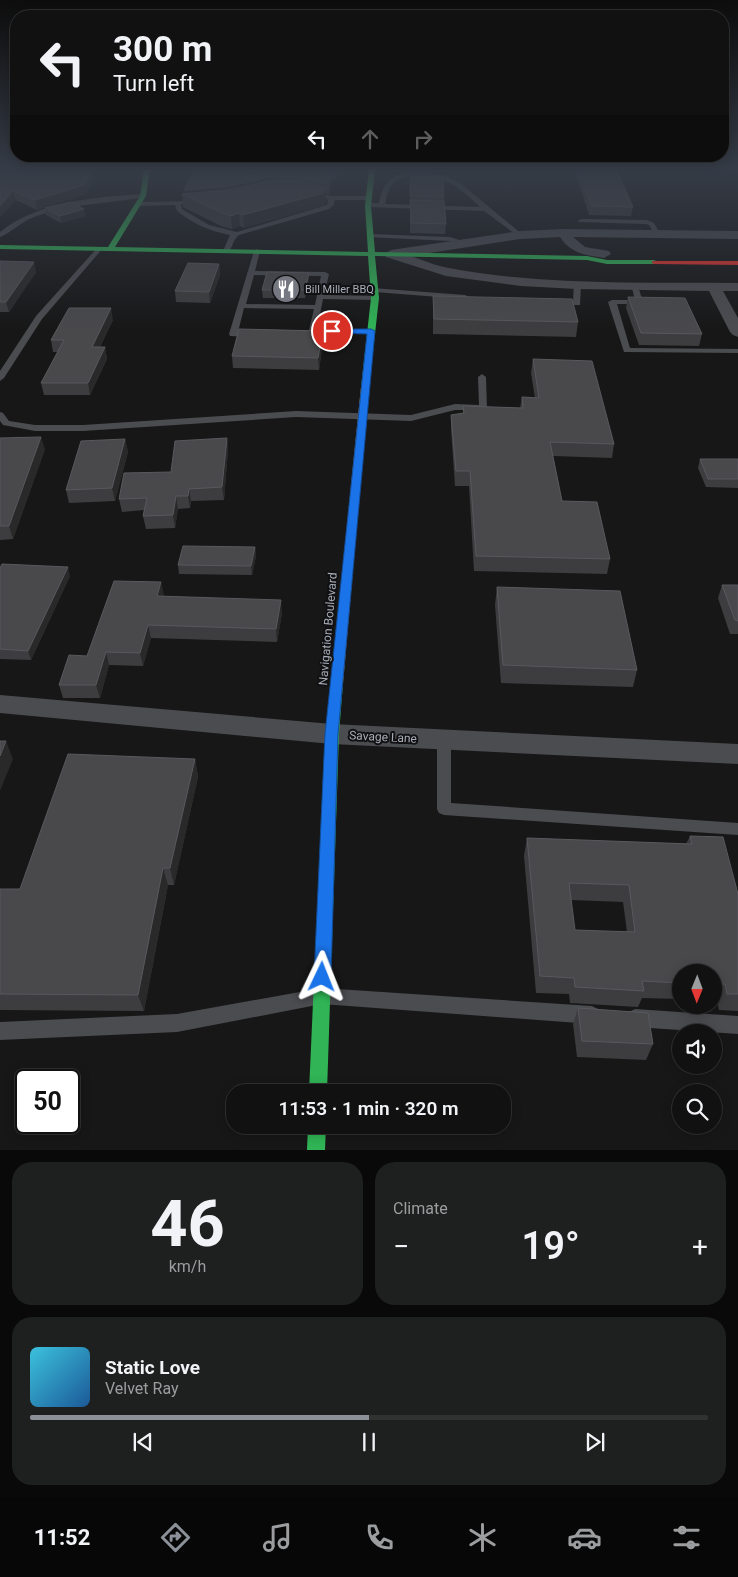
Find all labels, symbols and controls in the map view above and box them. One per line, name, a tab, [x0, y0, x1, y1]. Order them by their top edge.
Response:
text: 300 m	[113, 29, 212, 70]
icon: left	[30, 30, 95, 95]
text: Turn left	[113, 71, 194, 96]
icon: left	[303, 125, 331, 153]
icon: ahead	[356, 125, 384, 153]
icon: right	[409, 125, 437, 153]
restaurant icon: Bill Miller BBQ	[271, 274, 301, 304]
place label: Bill Miller BBQ	[305, 283, 374, 296]
pin	[311, 310, 353, 352]
icon: arrive	[318, 317, 346, 345]
street label: Navigation Boulevard	[316, 572, 340, 686]
street label: Savage Lane	[349, 728, 417, 746]
position arrow	[295, 950, 347, 1002]
north arrow	[672, 964, 722, 1014]
map controls	[672, 964, 722, 1134]
button: sound	[672, 1024, 722, 1074]
speed limit sign: 50	[15, 1069, 80, 1134]
button: search	[672, 1084, 722, 1134]
text: 11:53 · 1 min · 320 m	[278, 1097, 459, 1120]
text: 46	[150, 1186, 225, 1262]
text: Climate	[393, 1199, 448, 1218]
text: 19°	[522, 1224, 580, 1268]
text: −	[393, 1230, 409, 1263]
text: +	[692, 1230, 708, 1263]
text: km/h	[169, 1257, 206, 1276]
text: Static Love	[105, 1356, 200, 1379]
text: Velvet Ray	[105, 1379, 179, 1398]
icon: previous	[129, 1428, 157, 1456]
icon: pause	[355, 1428, 383, 1456]
icon: next	[581, 1428, 609, 1456]
icon: directions	[158, 1520, 193, 1555]
icon: music	[260, 1520, 295, 1555]
icon: phone	[362, 1520, 397, 1555]
icon: climate	[465, 1520, 500, 1555]
icon: car	[567, 1520, 602, 1555]
icon: filters	[669, 1520, 704, 1555]
text: 11:52	[34, 1525, 90, 1550]

